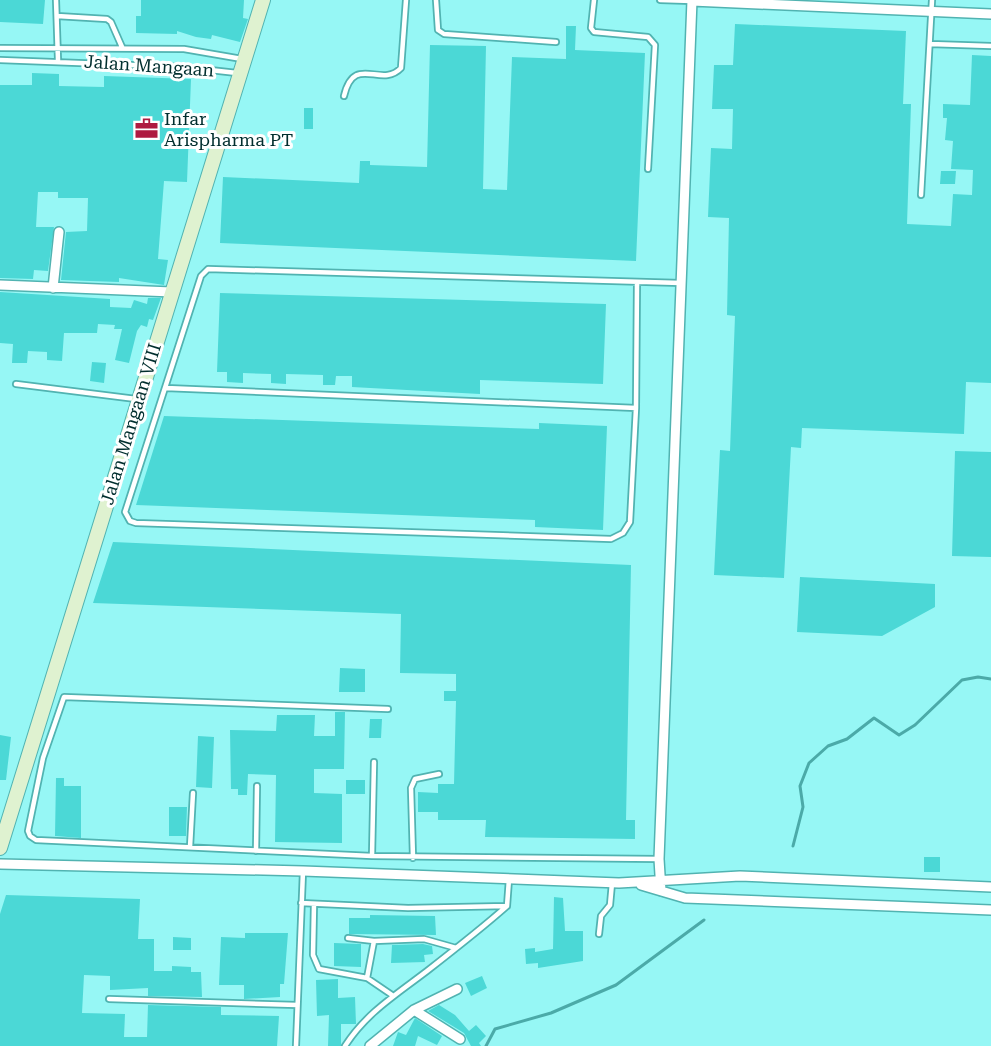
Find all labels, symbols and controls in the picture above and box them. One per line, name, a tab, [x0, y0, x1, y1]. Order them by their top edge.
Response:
street label: Jalan Mangaan	[83, 50, 215, 81]
place label: Infar Arispharma PT	[164, 108, 293, 150]
office icon: Infar Arispharma PT	[133, 116, 159, 142]
street label: Jalan Mangaan VIII	[96, 341, 165, 507]

